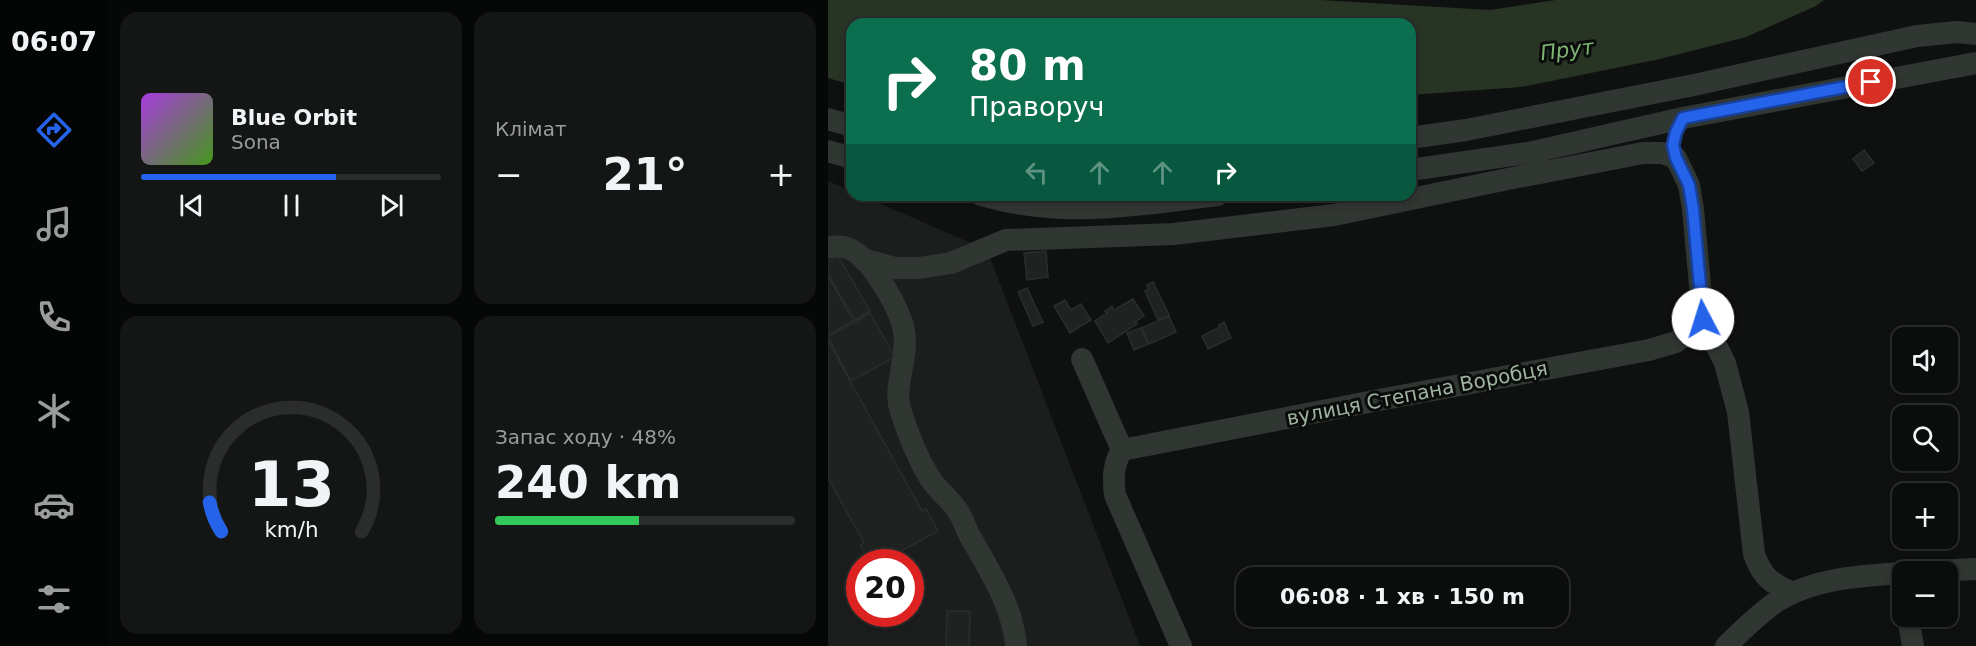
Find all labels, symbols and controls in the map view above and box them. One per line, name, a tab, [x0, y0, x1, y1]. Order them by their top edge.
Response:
text: 06:07	[11, 26, 97, 57]
water label: Прут	[1539, 35, 1596, 65]
text: 80 m	[969, 41, 1086, 90]
icon: right	[870, 42, 948, 120]
pin	[1845, 56, 1896, 107]
icon: arrive	[1854, 65, 1887, 98]
text: Праворуч	[969, 91, 1105, 122]
text: Blue Orbit	[231, 105, 357, 130]
icon: directions	[33, 109, 75, 151]
text: Клімат	[495, 117, 567, 141]
text: Sona	[231, 130, 281, 154]
text: 21°	[602, 148, 688, 201]
text: −	[495, 155, 523, 194]
text: +	[767, 155, 795, 194]
icon: left	[1020, 156, 1053, 189]
icon: ahead	[1083, 156, 1116, 189]
icon: ahead	[1146, 156, 1179, 189]
icon: right	[1209, 156, 1242, 189]
icon: previous	[175, 189, 208, 222]
icon: pause	[275, 189, 308, 222]
icon: next	[375, 189, 408, 222]
icon: music	[33, 203, 75, 245]
position arrow	[1671, 287, 1735, 351]
icon: phone	[33, 296, 75, 338]
map controls	[1892, 327, 1958, 627]
button: sound	[1892, 327, 1958, 393]
street label: вулиця Степана Воробця	[1285, 356, 1549, 430]
icon: climate	[33, 390, 75, 432]
button: search	[1892, 405, 1958, 471]
text: Запас ходу · 48%	[495, 425, 676, 449]
text: 13	[248, 448, 334, 521]
text: 240 km	[495, 456, 681, 509]
button: +	[1892, 483, 1958, 549]
icon: car	[33, 484, 75, 526]
text: km/h	[264, 517, 318, 542]
speed limit sign: 20	[846, 549, 924, 627]
button: −	[1892, 561, 1958, 627]
icon: filters	[33, 578, 75, 620]
text: 06:08 · 1 хв · 150 m	[1280, 584, 1525, 609]

